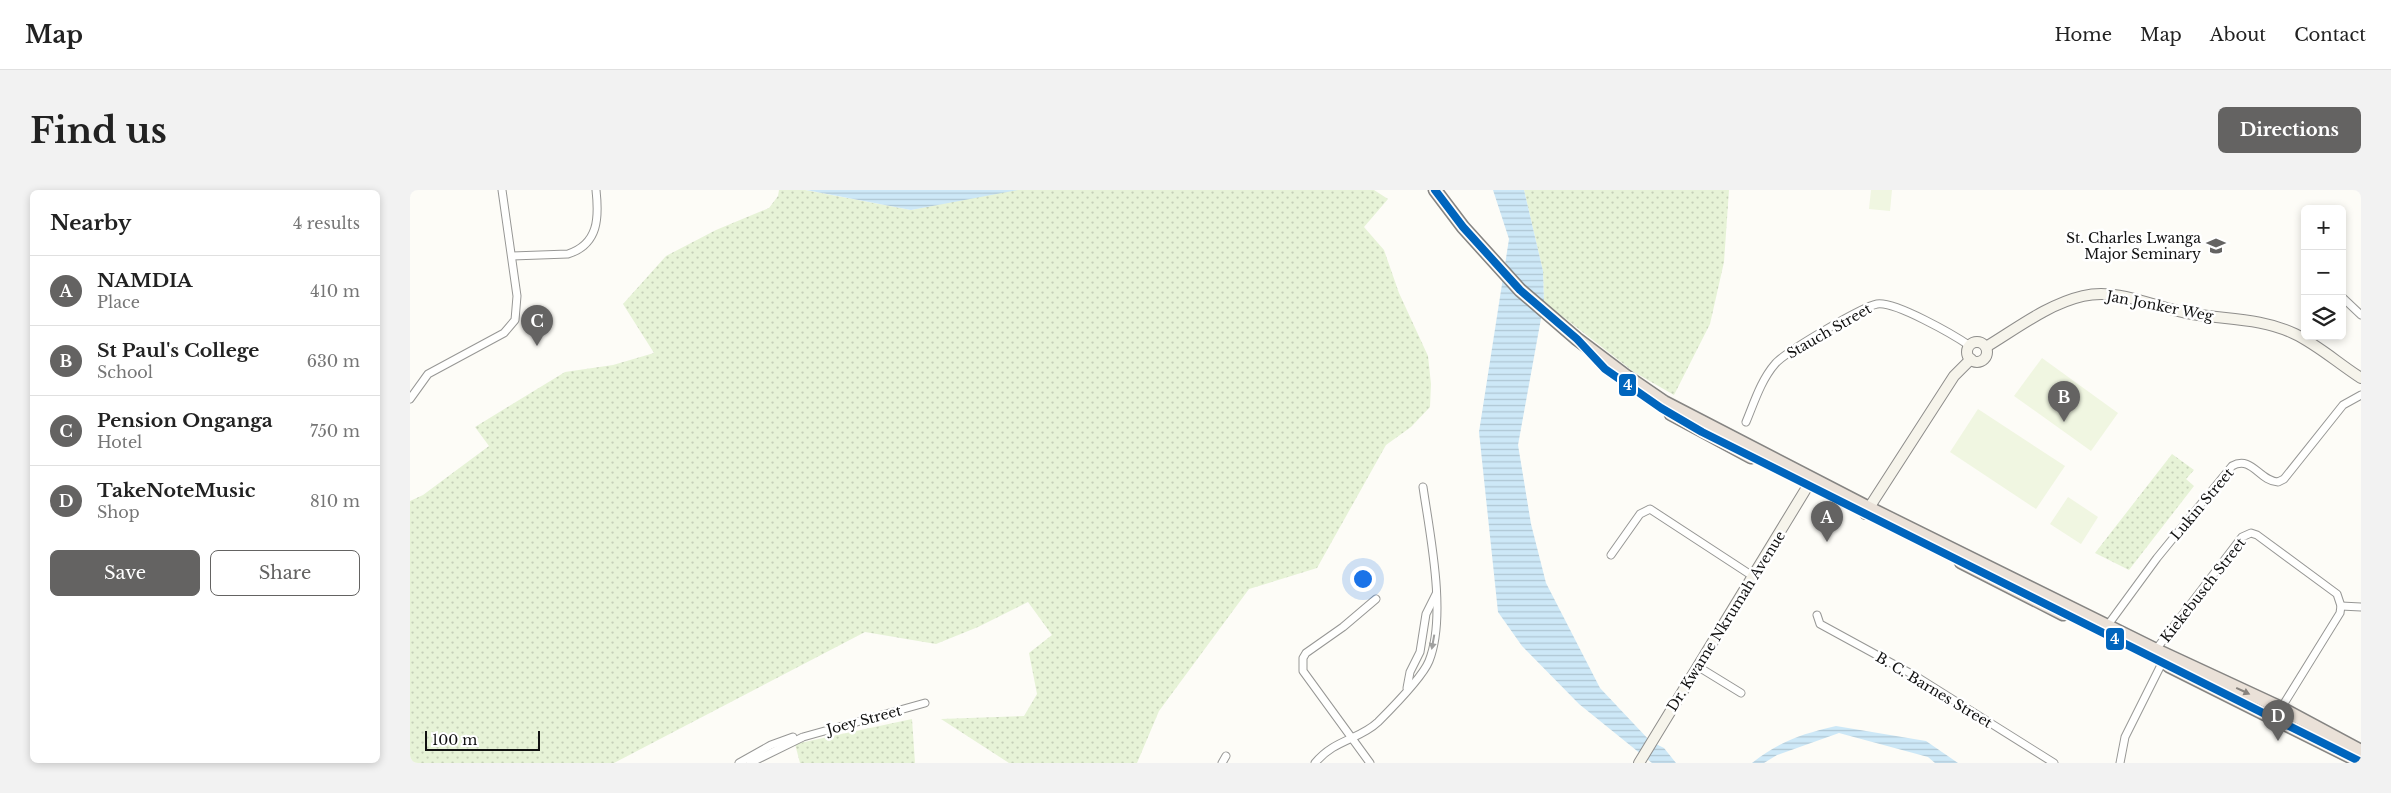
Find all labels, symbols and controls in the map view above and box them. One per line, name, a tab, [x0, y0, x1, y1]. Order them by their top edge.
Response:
text: Map	[25, 20, 83, 49]
text: Home	[2054, 24, 2112, 46]
text: Map	[2140, 24, 2182, 46]
text: About	[2210, 24, 2266, 46]
text: Contact	[2294, 24, 2366, 46]
button: Directions	[2218, 107, 2361, 153]
text: Find us	[30, 109, 167, 152]
map controls	[2301, 205, 2346, 340]
button: +	[2301, 205, 2346, 250]
text: Nearby	[50, 210, 131, 236]
text: 4 results	[293, 213, 360, 233]
place label: St. Charles Lwanga Major Seminary	[2066, 229, 2201, 263]
school or university icon: St. Charles Lwanga Major Seminary	[2205, 235, 2227, 257]
button: −	[2301, 250, 2346, 295]
text: NAMDIA	[97, 269, 192, 292]
text: A	[60, 281, 72, 301]
text: 410 m	[310, 281, 360, 301]
street label: Jan Jonker Weg	[2103, 286, 2215, 325]
text: Place	[97, 292, 140, 312]
button: layers	[2301, 295, 2346, 340]
street label: Stauch Street	[1784, 299, 1875, 362]
pin: C	[521, 305, 553, 346]
text: St Paul's College	[97, 339, 259, 362]
text: B	[60, 351, 72, 371]
text: 630 m	[307, 351, 360, 371]
text: School	[97, 362, 153, 382]
line badge: 4	[1618, 373, 1637, 397]
text: 4	[1623, 376, 1633, 394]
pin: B	[2048, 381, 2080, 422]
text: Pension Onganga	[97, 409, 273, 432]
text: C	[59, 421, 73, 441]
text: 750 m	[310, 421, 360, 441]
text: Hotel	[97, 432, 142, 452]
street label: Lukin Street	[2167, 464, 2238, 544]
text: TakeNoteMusic	[97, 479, 255, 502]
text: D	[59, 491, 73, 511]
text: 810 m	[310, 491, 360, 511]
pin: A	[1811, 501, 1843, 542]
text: Shop	[97, 502, 140, 522]
street label: Dr. Kwame Nkrumah Avenue	[1663, 527, 1789, 715]
street label: Kiekebusch Street	[2157, 533, 2250, 646]
button: Save	[50, 550, 200, 596]
button: Share	[210, 550, 360, 596]
your location	[1350, 566, 1376, 592]
line badge: 4	[2105, 627, 2125, 651]
text: 4	[2110, 630, 2120, 648]
one-way arrow	[1428, 634, 1436, 650]
street label: B. C. Barnes Street	[1872, 648, 1996, 732]
one-way arrow	[2236, 687, 2250, 695]
pin: D	[2262, 700, 2294, 741]
street label: Joey Street	[823, 701, 904, 739]
scale bar	[425, 728, 540, 751]
text: 100 m	[432, 731, 477, 749]

